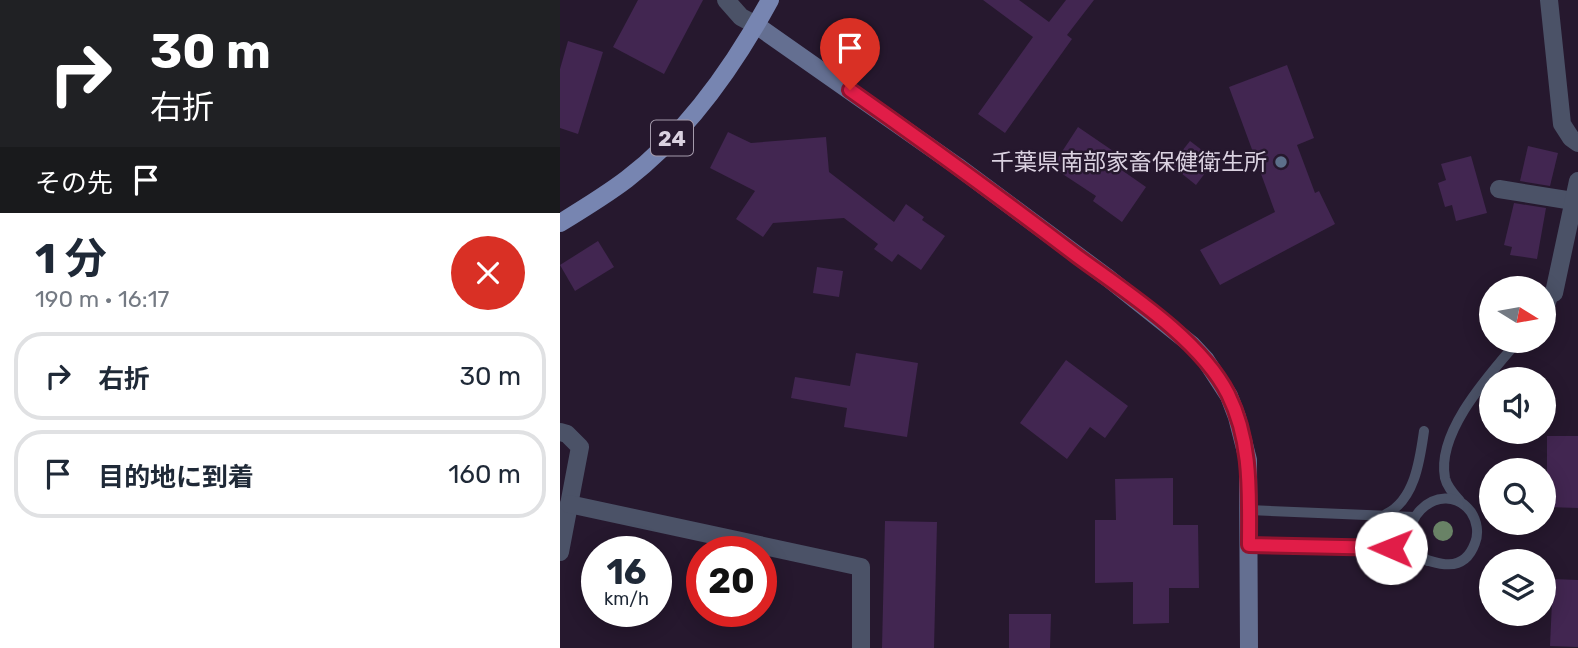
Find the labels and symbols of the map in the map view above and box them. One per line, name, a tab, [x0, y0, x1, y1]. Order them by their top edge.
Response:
pin	[820, 18, 880, 90]
road number: 24	[651, 120, 693, 156]
place label: 千葉県南部家畜保健衛生所	[991, 148, 1267, 176]
marker: 千葉県南部家畜保健衛生所	[1273, 154, 1289, 170]
north arrow	[1479, 276, 1556, 354]
position arrow	[1354, 511, 1428, 585]
speed limit sign: 20	[686, 536, 777, 627]

